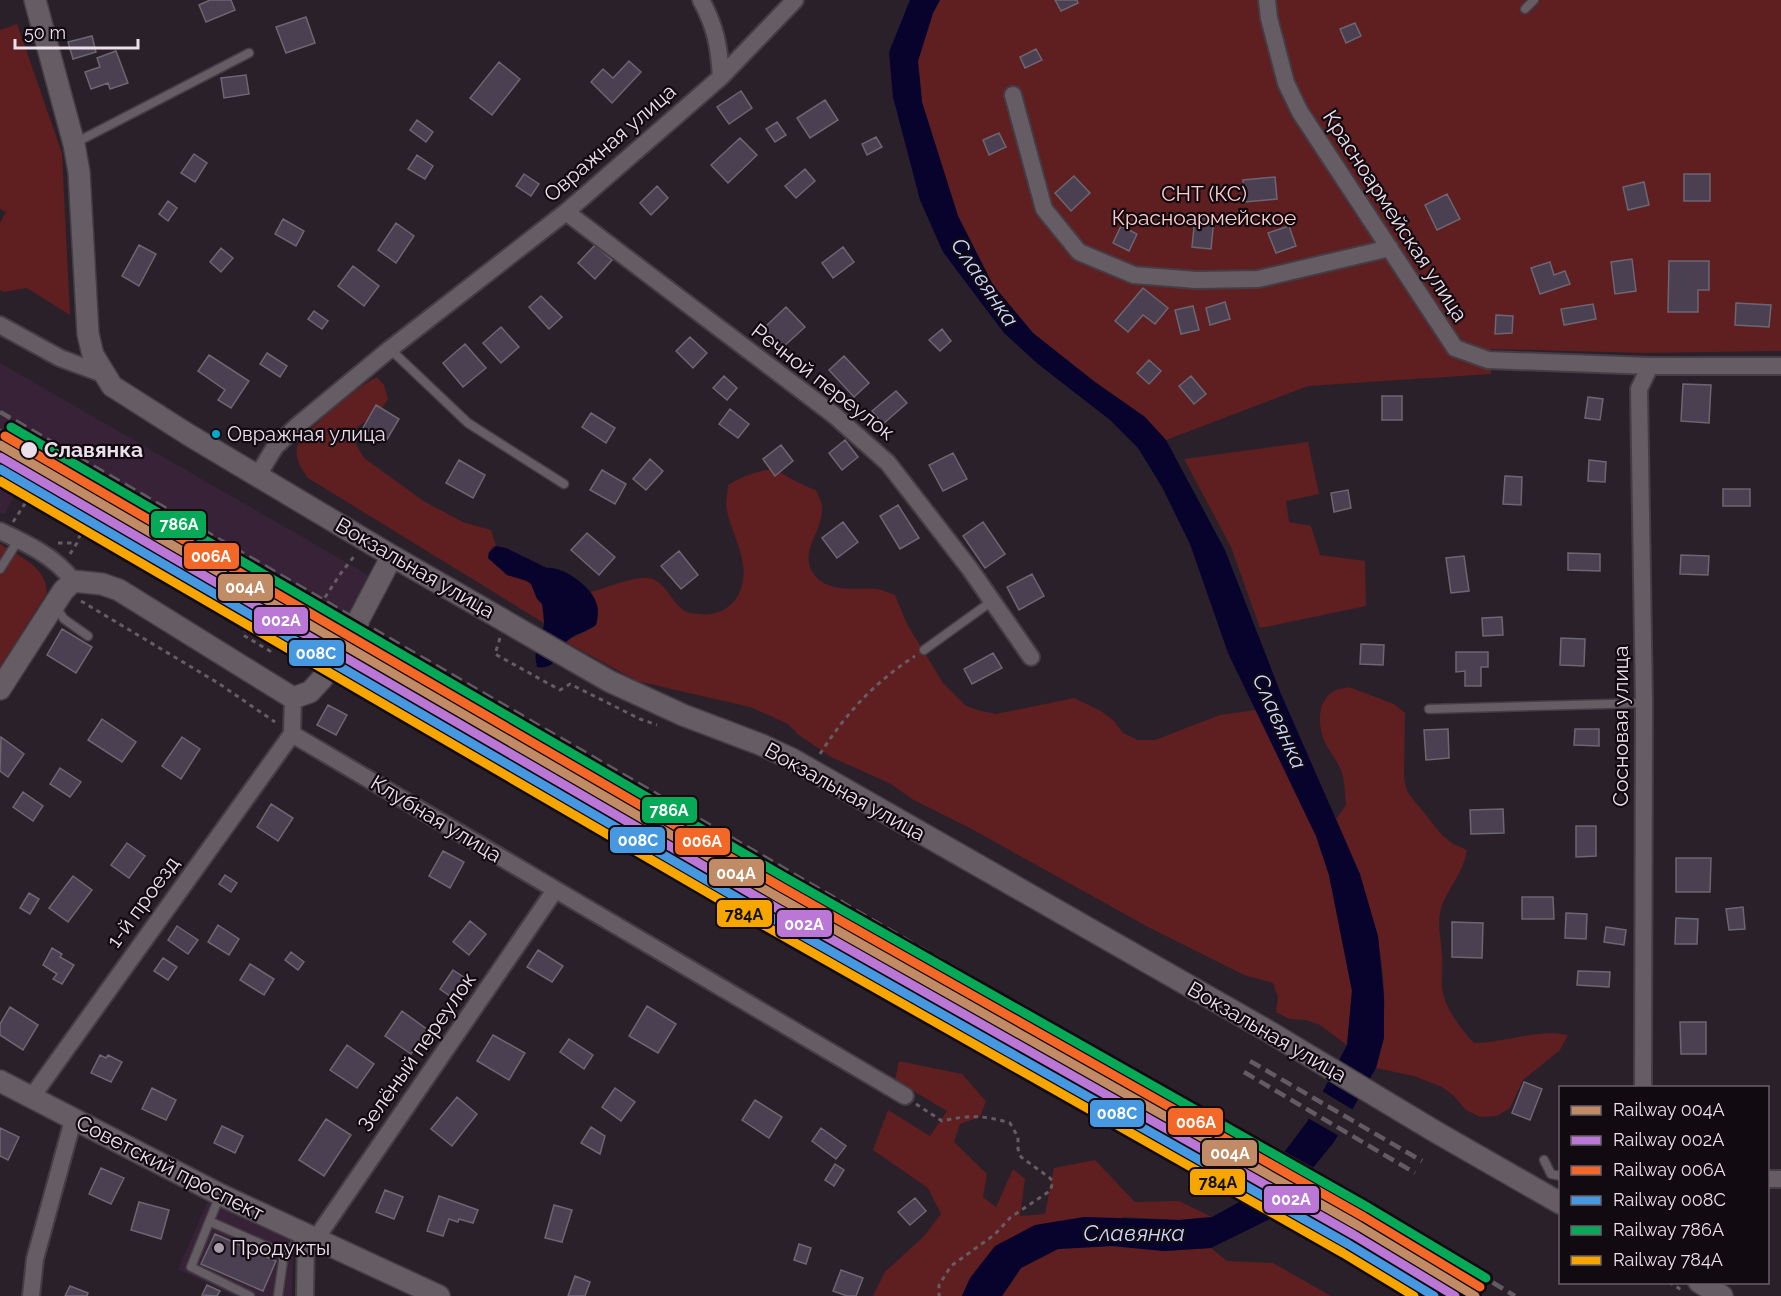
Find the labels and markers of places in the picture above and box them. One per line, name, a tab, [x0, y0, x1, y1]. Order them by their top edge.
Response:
place label: Овражная улица	[227, 422, 386, 446]
marker: Овражная улица	[210, 428, 222, 440]
place label: Славянка	[44, 437, 143, 462]
marker: Славянка	[19, 440, 39, 460]
place label: Продукты	[231, 1235, 330, 1260]
marker: Продукты	[212, 1241, 226, 1255]

